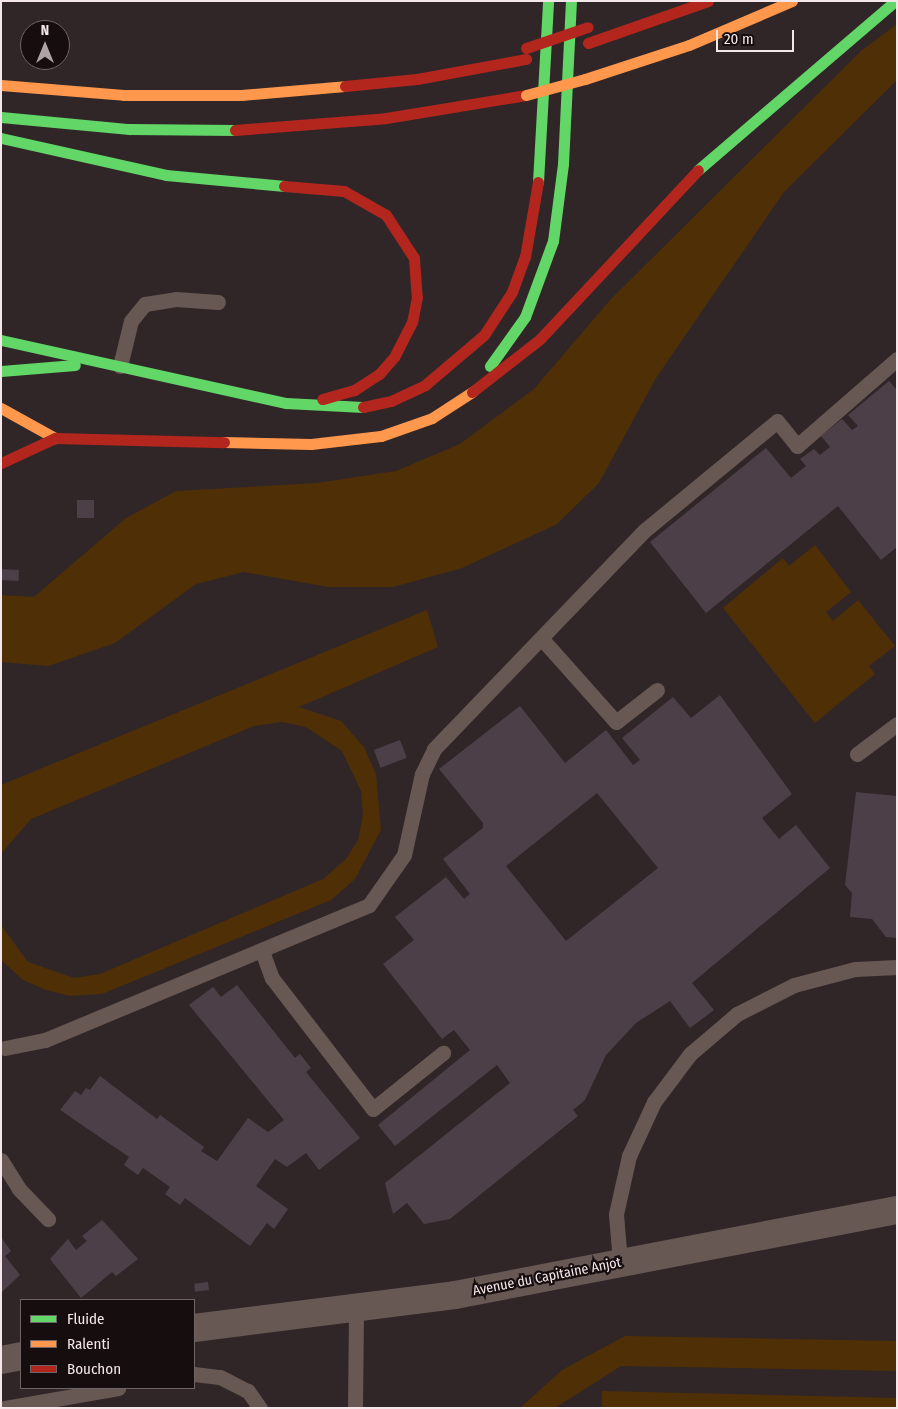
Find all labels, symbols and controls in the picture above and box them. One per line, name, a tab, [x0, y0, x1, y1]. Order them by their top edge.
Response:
north arrow	[20, 20, 70, 70]
scale bar	[718, 20, 796, 52]
text: N	[41, 22, 49, 39]
text: 20 m	[724, 30, 754, 48]
street label: Avenue du Capitaine Anjot	[471, 1254, 623, 1300]
legend	[20, 1299, 195, 1389]
text: Fluide	[67, 1310, 104, 1328]
text: Ralenti	[67, 1335, 110, 1353]
text: Bouchon	[67, 1360, 121, 1378]

